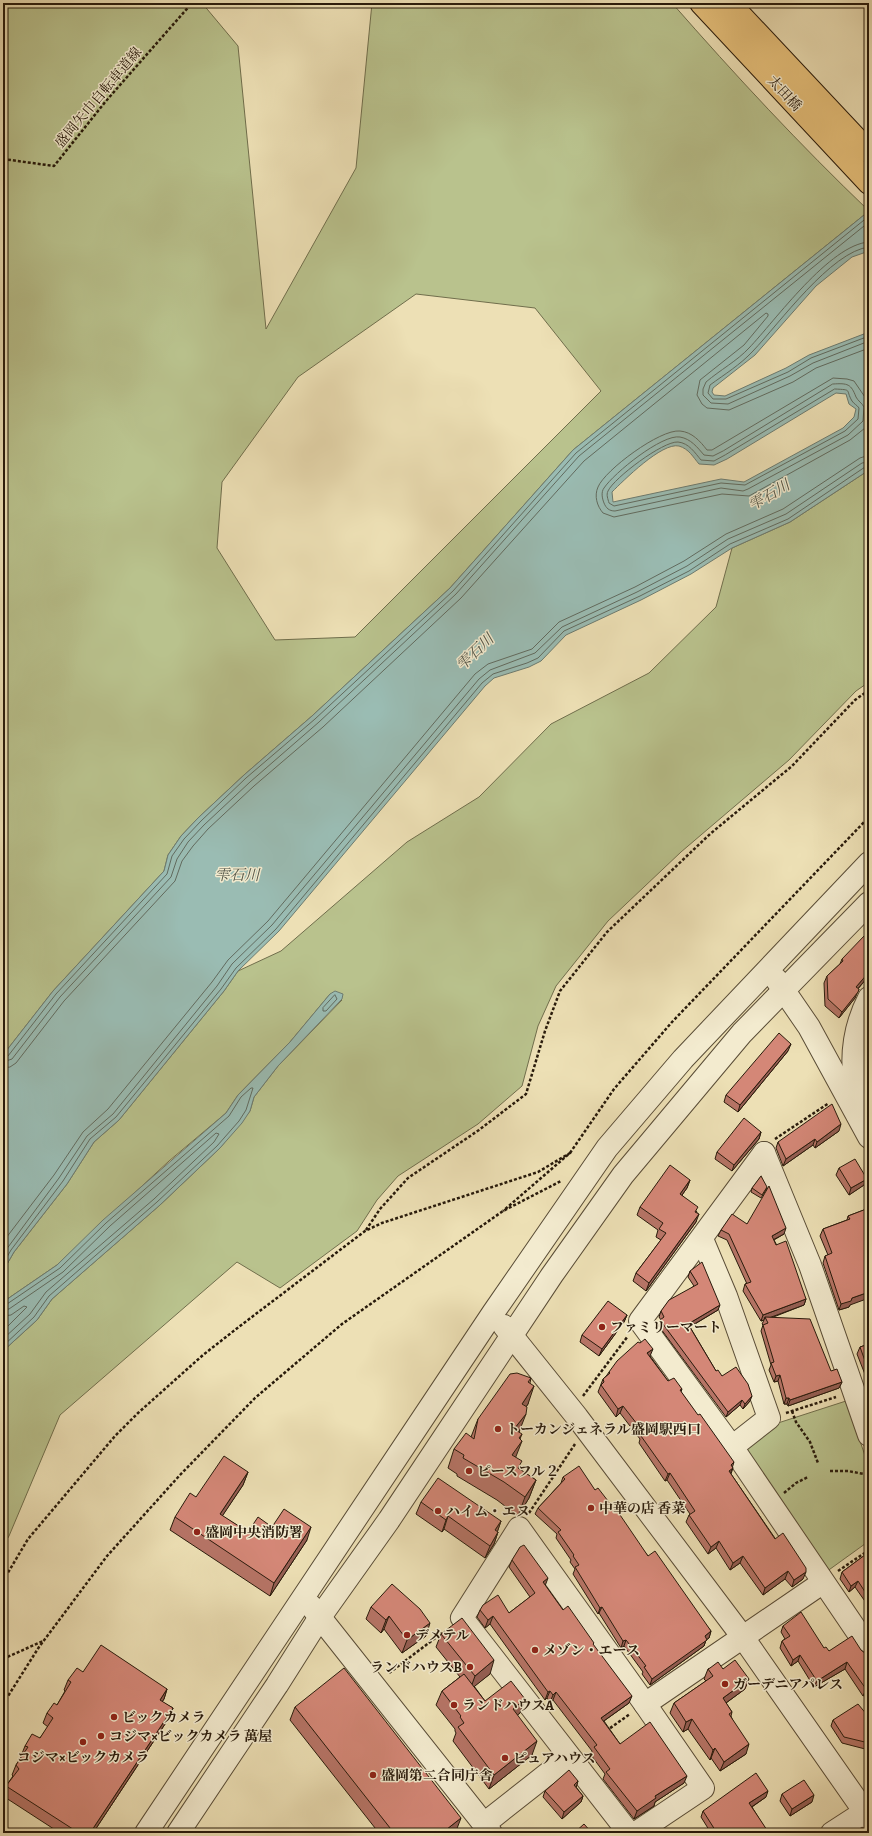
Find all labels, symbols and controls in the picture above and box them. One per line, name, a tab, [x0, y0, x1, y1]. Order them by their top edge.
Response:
street label: 盛岡矢巾自転車道線	[51, 43, 146, 152]
street label: 太田橋	[763, 72, 806, 115]
water label: 雫石川	[745, 474, 795, 515]
water label: 雫石川	[452, 628, 500, 675]
water label: 雫石川	[214, 865, 261, 885]
place label: ファミリーマート	[610, 1318, 722, 1337]
marker: ファミリーマート	[597, 1322, 607, 1332]
place label: トーカンジェネラル盛岡駅西口	[506, 1420, 701, 1439]
marker: トーカンジェネラル盛岡駅西口	[493, 1424, 503, 1434]
place label: ピースフル２	[477, 1462, 559, 1481]
marker: ピースフル２	[464, 1466, 474, 1476]
place label: 中華の店 香菜	[599, 1499, 685, 1518]
place label: ハイム・エヌ	[446, 1502, 530, 1521]
marker: 中華の店 香菜	[586, 1503, 596, 1513]
marker: ハイム・エヌ	[433, 1506, 443, 1516]
place label: 盛岡中央消防署	[205, 1523, 303, 1542]
marker: 盛岡中央消防署	[192, 1527, 202, 1537]
place label: デメテル	[415, 1626, 470, 1645]
marker: デメテル	[402, 1630, 412, 1640]
place label: メゾン・エース	[543, 1641, 640, 1660]
marker: メゾン・エース	[530, 1645, 540, 1655]
place label: ランドハウスB	[370, 1658, 462, 1677]
marker: ランドハウスB	[465, 1662, 475, 1672]
place label: ガーデニアパレス	[733, 1675, 843, 1694]
marker: ガーデニアパレス	[720, 1679, 730, 1689]
place label: ランドハウスA	[462, 1696, 554, 1715]
marker: ランドハウスA	[449, 1700, 459, 1710]
place label: ビックカメラ	[122, 1708, 205, 1727]
marker: ビックカメラ	[109, 1712, 119, 1722]
place label: コジマ×ビックカメラ 萬屋	[109, 1727, 272, 1746]
marker: コジマ×ビックカメラ 萬屋	[96, 1731, 106, 1741]
marker: コジマ×ビックカメラ	[78, 1737, 88, 1747]
place label: コジマ×ビックカメラ	[17, 1748, 149, 1767]
place label: ピュアハウス	[513, 1749, 595, 1768]
marker: ピュアハウス	[500, 1753, 510, 1763]
place label: 盛岡第二合同庁舎	[381, 1766, 493, 1785]
marker: 盛岡第二合同庁舎	[368, 1770, 378, 1780]

